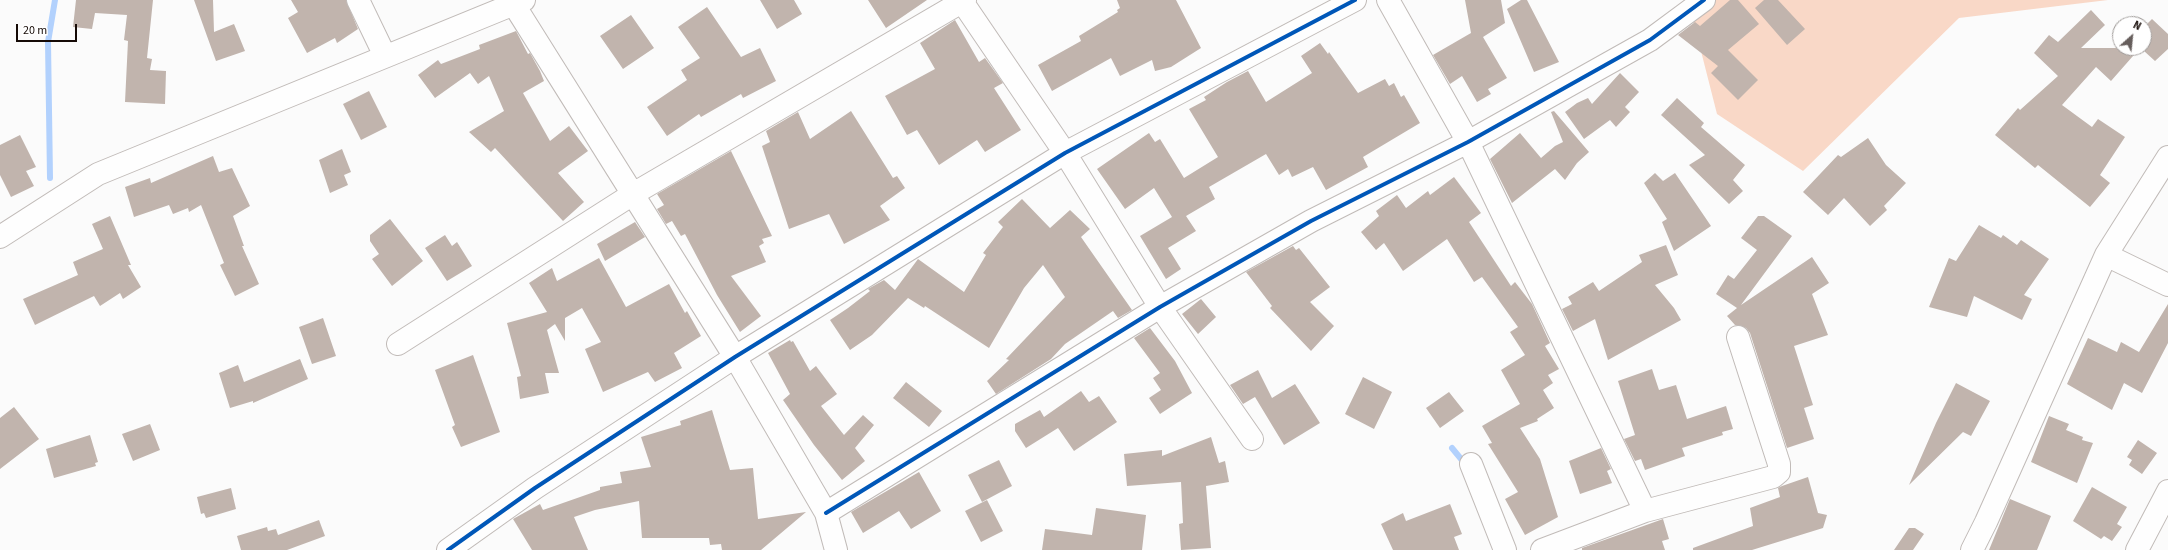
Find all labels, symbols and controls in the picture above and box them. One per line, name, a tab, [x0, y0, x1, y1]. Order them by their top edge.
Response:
scale bar	[18, 16, 79, 42]
north arrow	[2112, 16, 2152, 56]
text: N	[2131, 17, 2144, 34]
text: 20 m	[23, 22, 47, 39]

